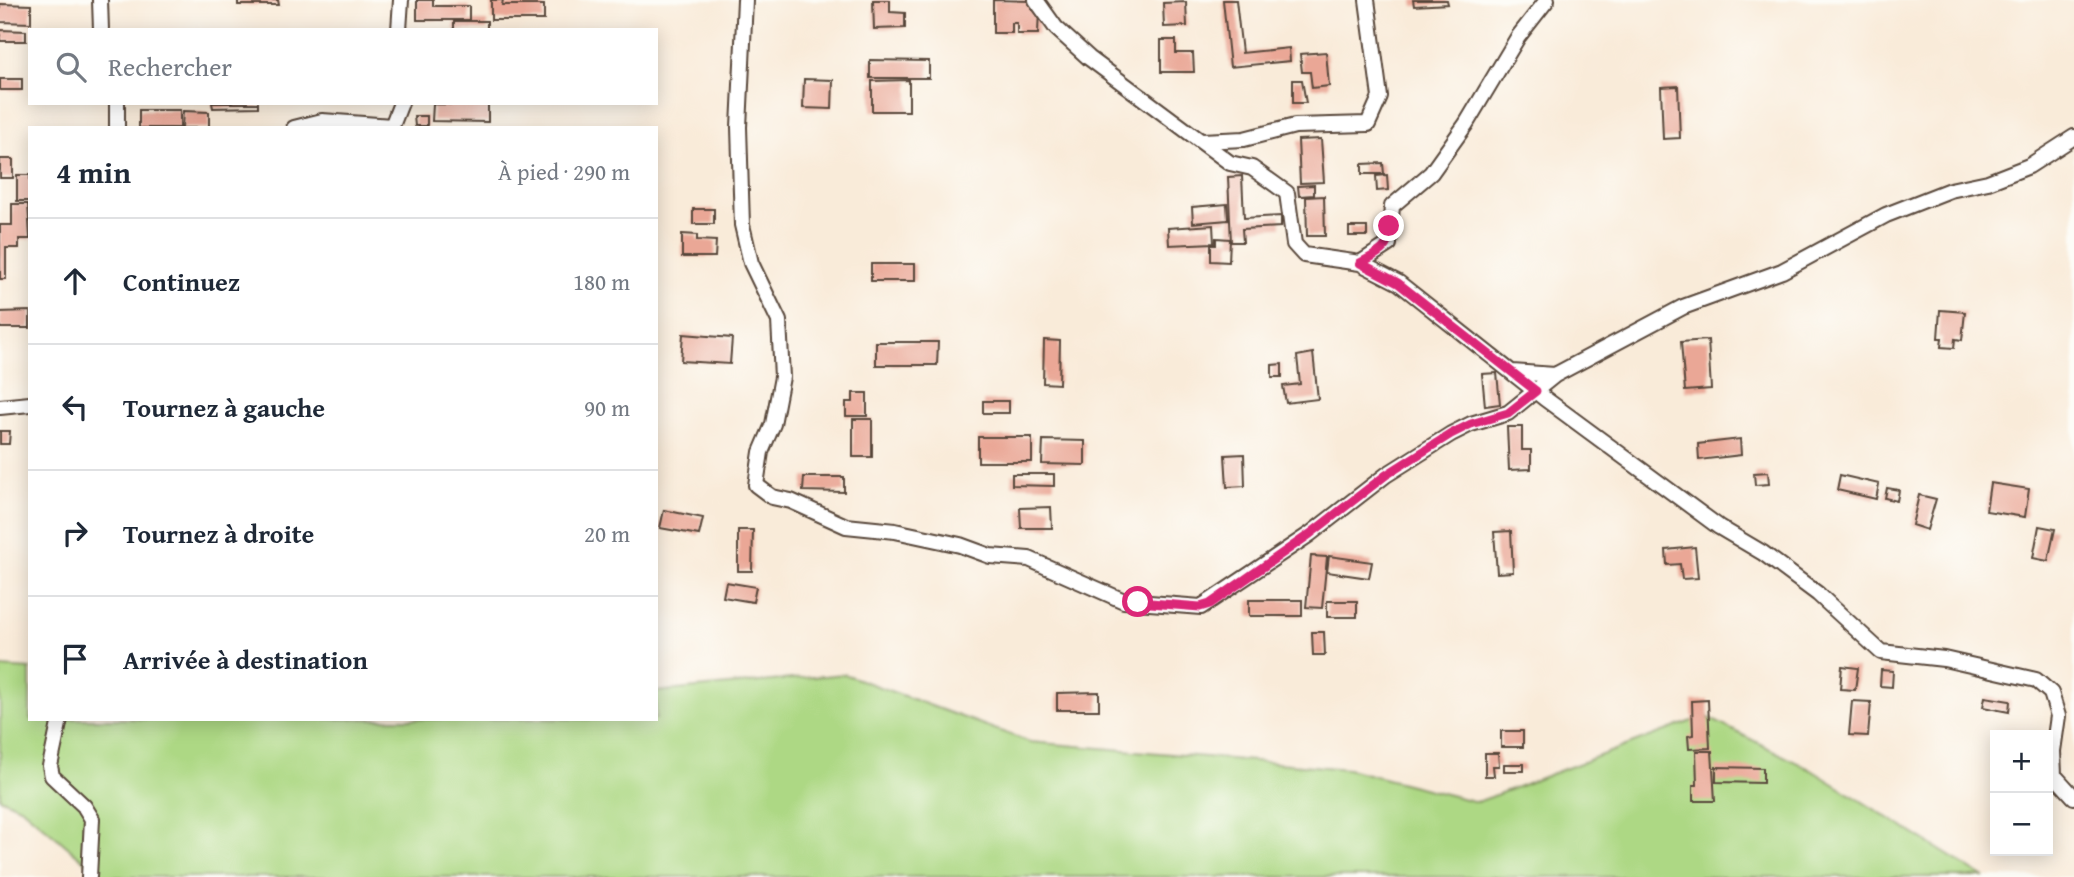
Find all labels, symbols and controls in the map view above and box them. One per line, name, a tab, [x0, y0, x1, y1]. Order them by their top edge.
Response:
search box	[28, 28, 658, 105]
text: Rechercher	[108, 47, 232, 86]
icon: search	[52, 48, 90, 86]
text: 4 min	[56, 150, 131, 194]
text: À pied · 290 m	[498, 155, 630, 188]
route end	[1373, 210, 1404, 241]
icon: ahead	[56, 262, 94, 300]
text: Continuez	[123, 262, 240, 301]
text: 180 m	[573, 265, 630, 298]
icon: left	[56, 388, 94, 426]
text: Tournez à gauche	[123, 388, 325, 427]
text: 90 m	[584, 391, 630, 424]
icon: right	[56, 514, 94, 552]
text: Tournez à droite	[123, 514, 314, 553]
text: 20 m	[584, 517, 630, 550]
route start	[1122, 586, 1153, 617]
icon: arrive	[56, 640, 94, 678]
text: Arrivée à destination	[123, 640, 368, 679]
map controls	[1990, 730, 2053, 856]
button: +	[1990, 730, 2053, 793]
button: −	[1990, 793, 2053, 856]

